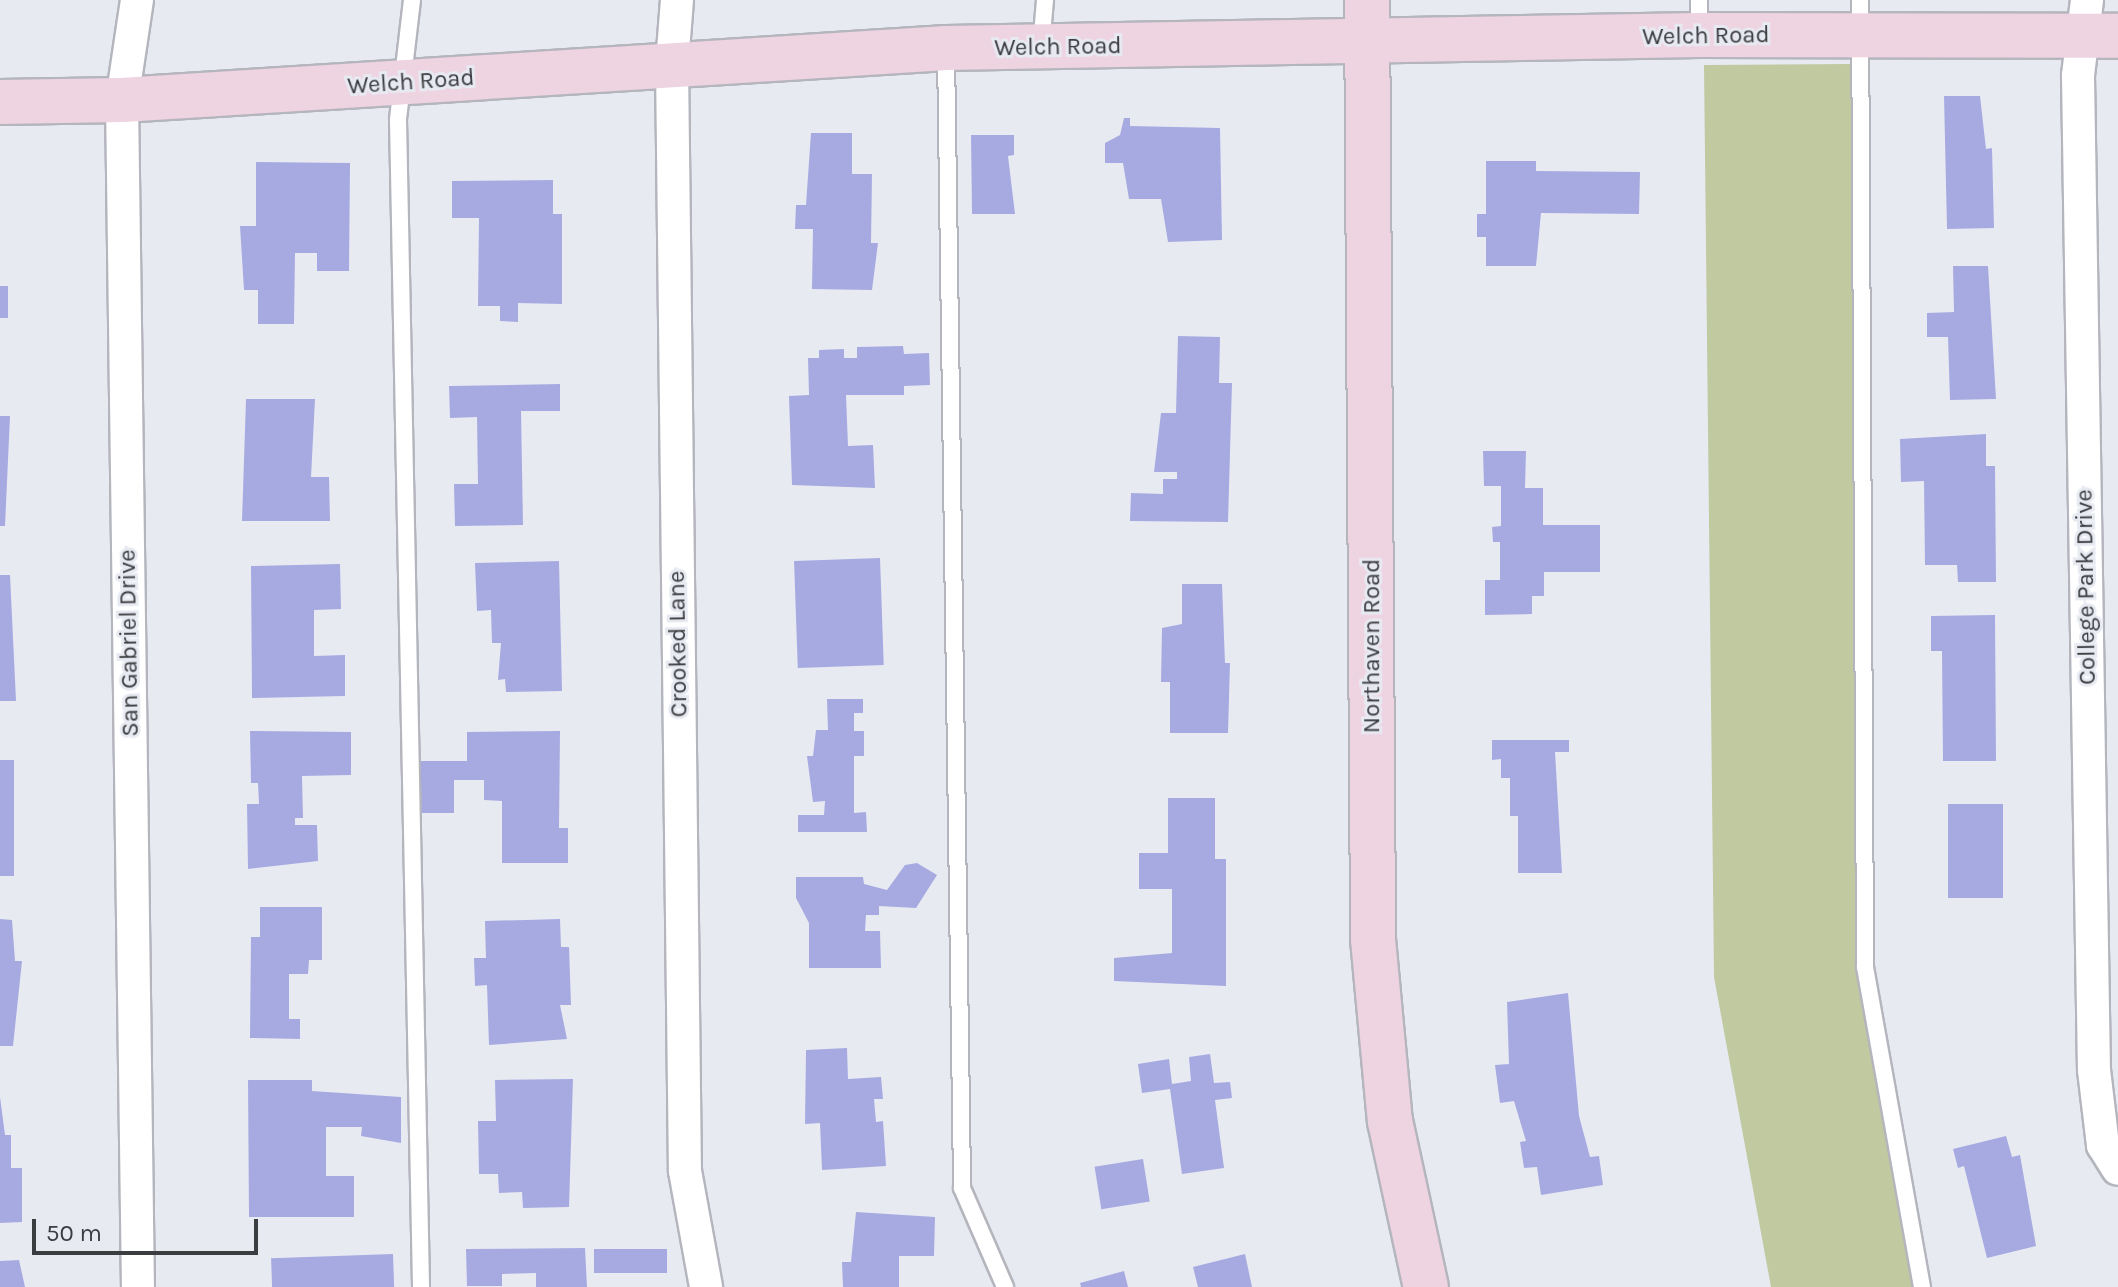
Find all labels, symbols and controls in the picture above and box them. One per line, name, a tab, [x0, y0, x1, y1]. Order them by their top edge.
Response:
street label: Welch Road	[1642, 20, 1770, 52]
street label: Welch Road	[994, 31, 1122, 63]
street label: Welch Road	[346, 63, 476, 101]
street label: College Park Drive	[2070, 489, 2102, 685]
street label: San Gabriel Drive	[113, 549, 145, 737]
street label: Northaven Road	[1358, 559, 1386, 733]
street label: Crooked Lane	[662, 570, 694, 718]
scale bar	[36, 1203, 262, 1253]
text: 50 m	[46, 1219, 102, 1247]

